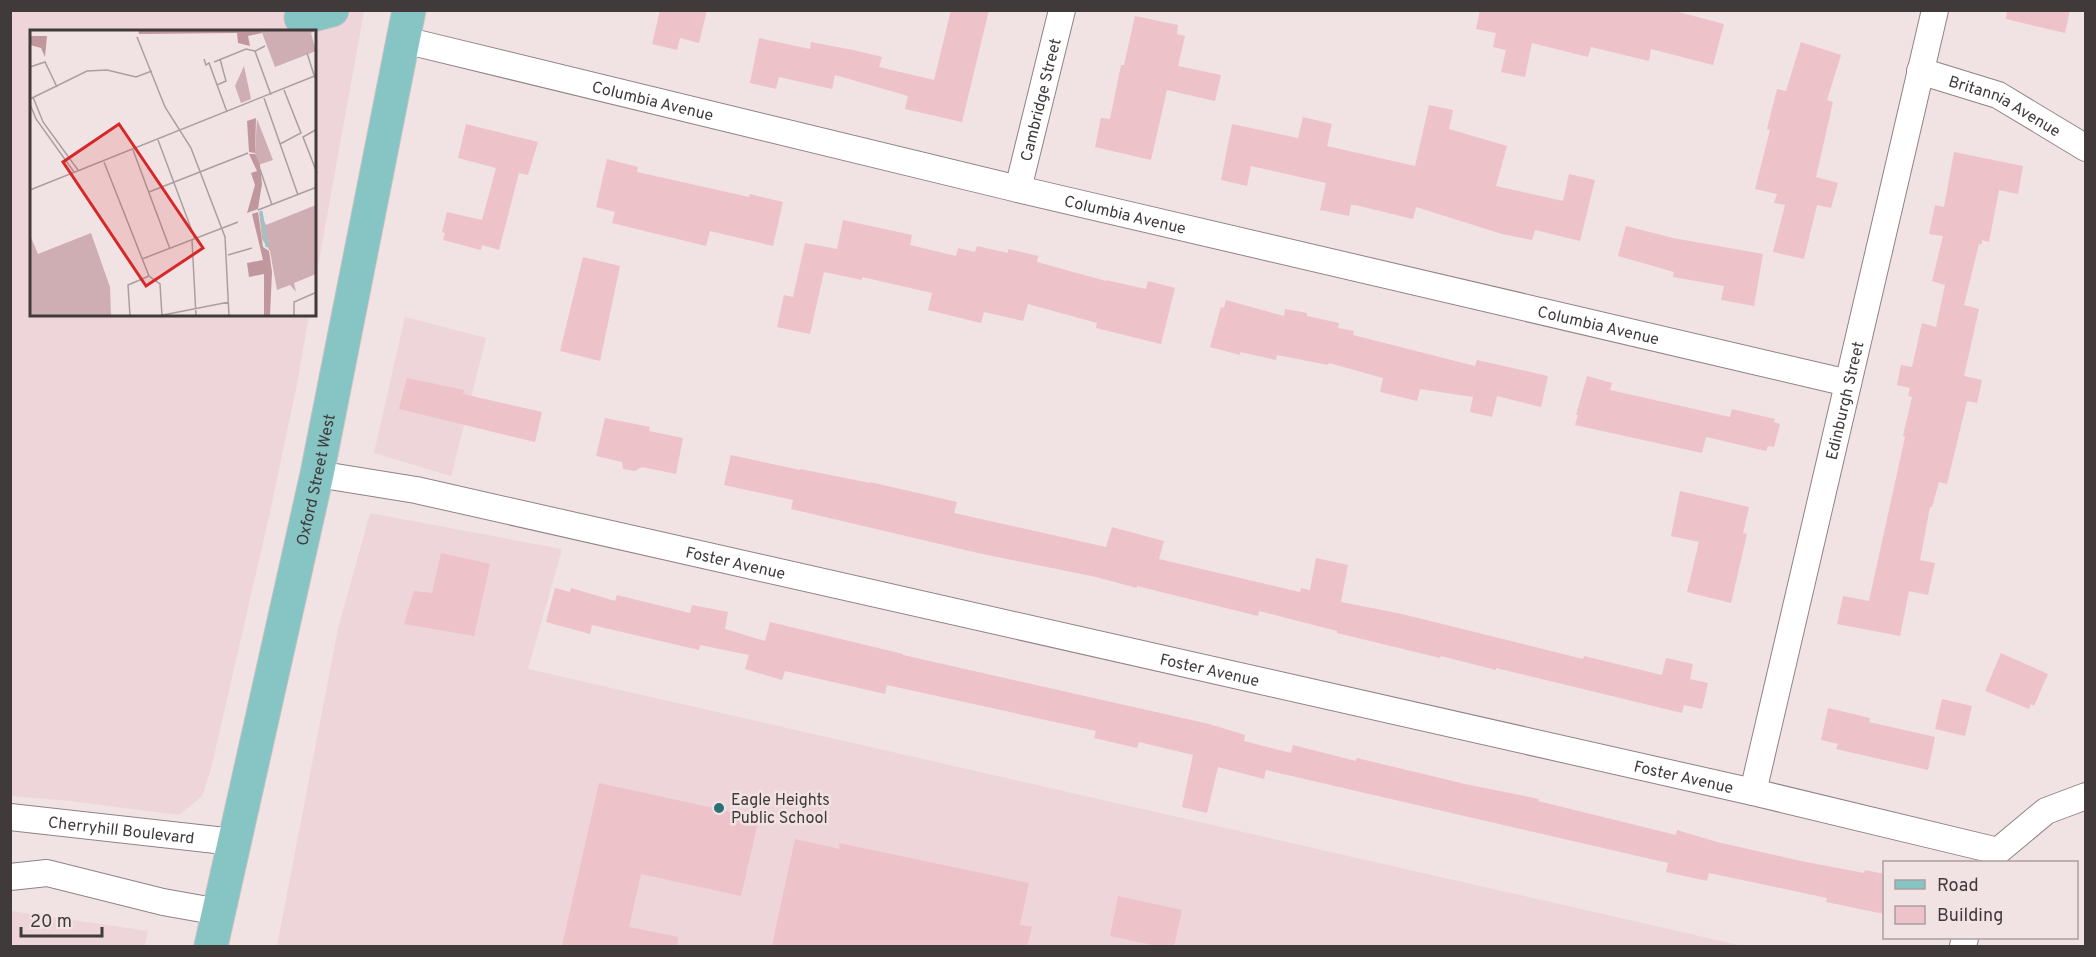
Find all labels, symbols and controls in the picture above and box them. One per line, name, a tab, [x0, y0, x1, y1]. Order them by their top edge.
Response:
inset map	[30, 30, 316, 316]
street label: Cambridge Street	[1017, 37, 1067, 164]
street label: Britannia Avenue	[1946, 72, 2064, 142]
street label: Columbia Avenue	[589, 78, 715, 127]
street label: Columbia Avenue	[1062, 192, 1188, 240]
street label: Columbia Avenue	[1535, 303, 1661, 351]
street label: Edinburgh Street	[1823, 340, 1870, 462]
street label: Oxford Street West	[293, 412, 341, 548]
street label: Foster Avenue	[684, 543, 787, 585]
street label: Foster Avenue	[1158, 650, 1261, 692]
street label: Foster Avenue	[1632, 757, 1735, 799]
place label: Eagle Heights Public School	[731, 791, 830, 829]
marker: Eagle Heights Public School	[712, 801, 726, 815]
street label: Cherryhill Boulevard	[47, 813, 195, 850]
legend	[1883, 861, 2078, 939]
text: Road	[1937, 875, 1979, 898]
scale bar	[21, 900, 102, 938]
text: Building	[1937, 905, 2003, 928]
text: 20 m	[30, 911, 72, 934]

